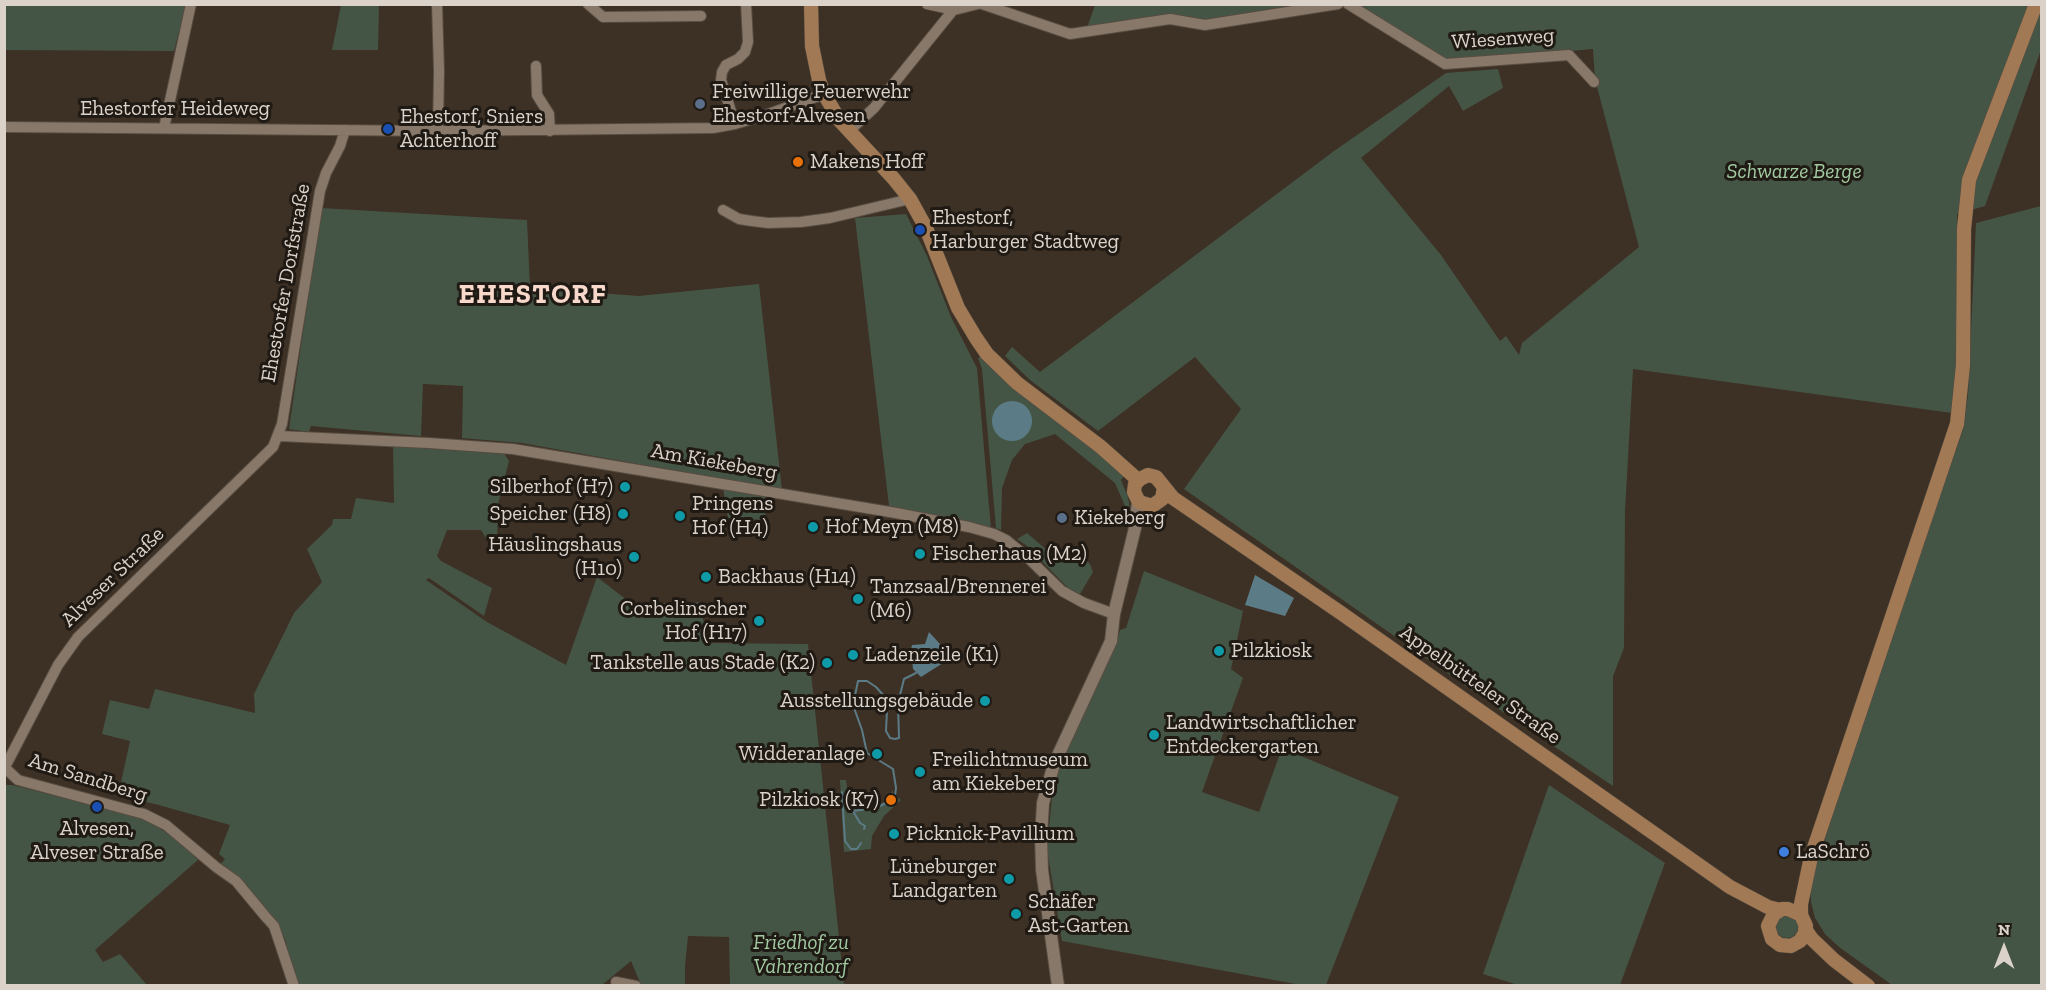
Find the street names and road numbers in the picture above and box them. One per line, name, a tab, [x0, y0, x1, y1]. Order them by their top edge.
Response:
street label: Wiesenweg	[1451, 23, 1555, 55]
street label: Ehestorfer Heideweg	[80, 96, 270, 122]
street label: Ehestorfer Dorfstraße	[256, 182, 316, 384]
street label: Am Kiekeberg	[649, 439, 779, 485]
street label: Alveser Straße	[56, 522, 170, 632]
street label: Appelbütteler Straße	[1395, 620, 1565, 750]
street label: Am Sandberg	[26, 748, 150, 808]

